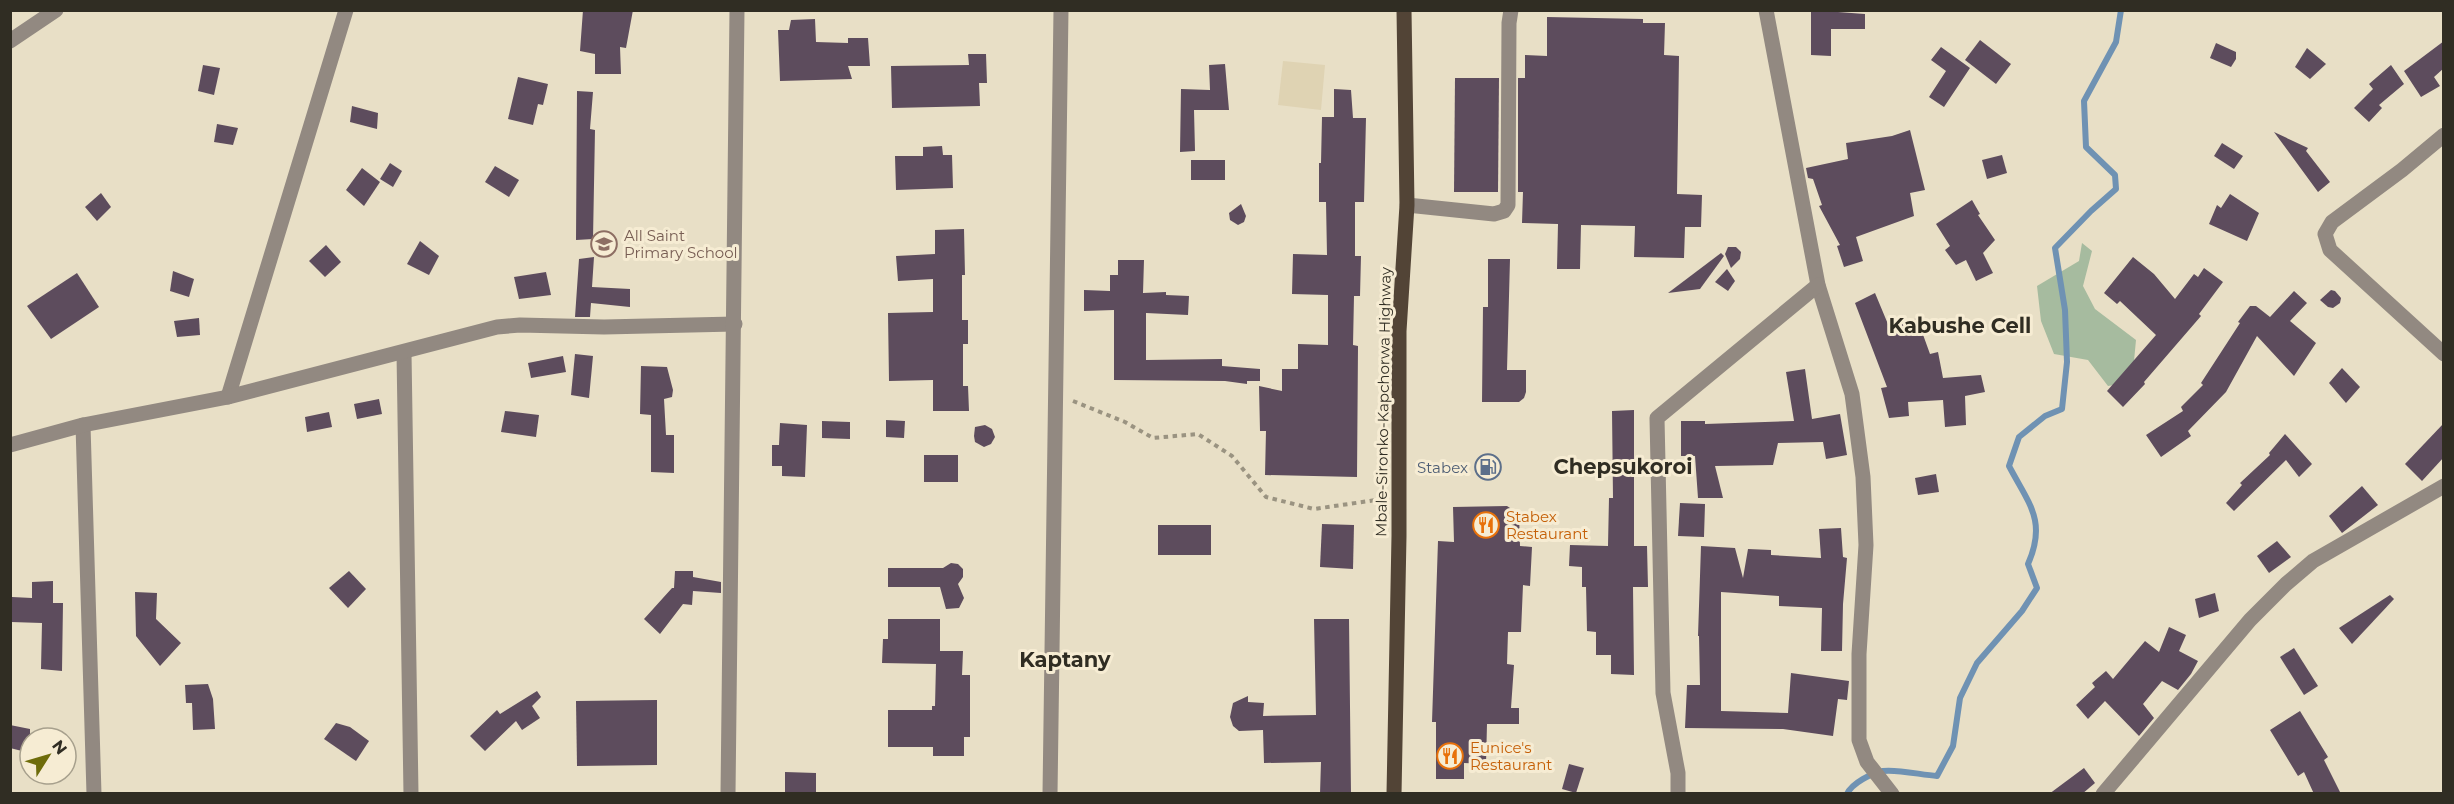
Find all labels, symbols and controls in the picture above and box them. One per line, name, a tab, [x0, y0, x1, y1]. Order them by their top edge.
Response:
place label: All Saint Primary School	[624, 226, 738, 262]
school or university icon: All Saint Primary School	[589, 229, 619, 259]
street label: Mbale-Sironko-Kapchorwa Highway	[1371, 266, 1395, 537]
district label: Kabushe Cell	[1889, 313, 2031, 338]
fuel station icon: Stabex	[1473, 452, 1503, 482]
district label: Chepsukoroi	[1553, 454, 1693, 479]
place label: Stabex	[1417, 458, 1468, 477]
place label: Stabex Restaurant	[1506, 507, 1588, 543]
restaurant icon: Stabex Restaurant	[1471, 510, 1501, 540]
district label: Kaptany	[1019, 647, 1111, 672]
north arrow	[18, 726, 78, 786]
text: N	[48, 736, 71, 758]
place label: Eunice's Restaurant	[1470, 738, 1552, 774]
restaurant icon: Eunice's Restaurant	[1435, 741, 1465, 771]

